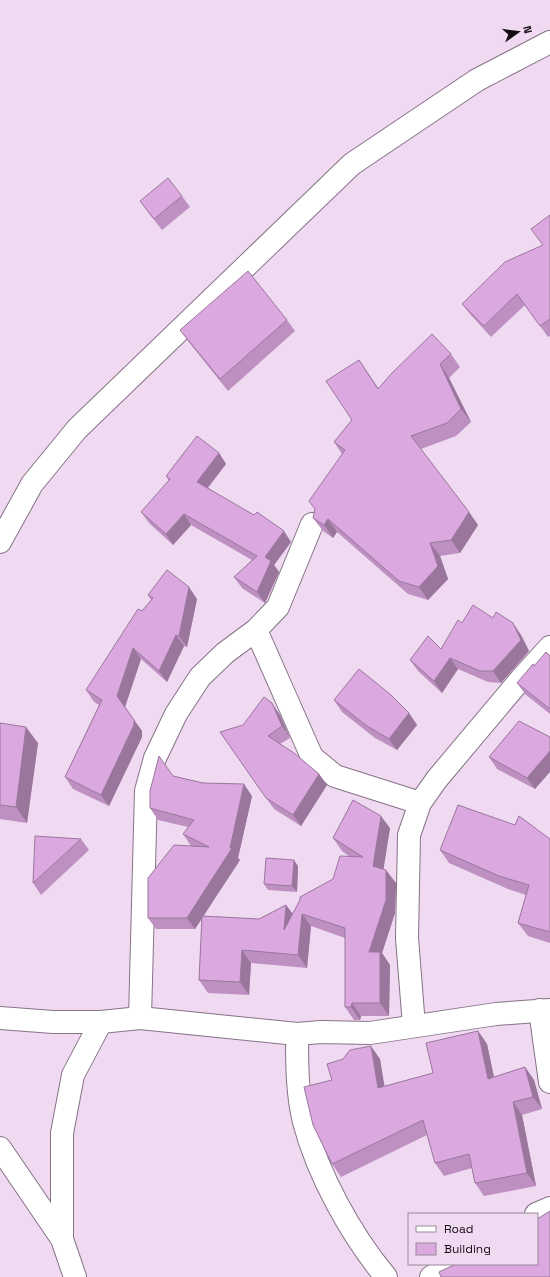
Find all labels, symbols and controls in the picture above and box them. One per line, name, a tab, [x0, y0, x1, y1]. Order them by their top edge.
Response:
north arrow	[498, 12, 538, 52]
text: N	[520, 24, 535, 35]
legend	[408, 1213, 538, 1265]
text: Road	[444, 1221, 473, 1237]
text: Building	[444, 1241, 491, 1257]

